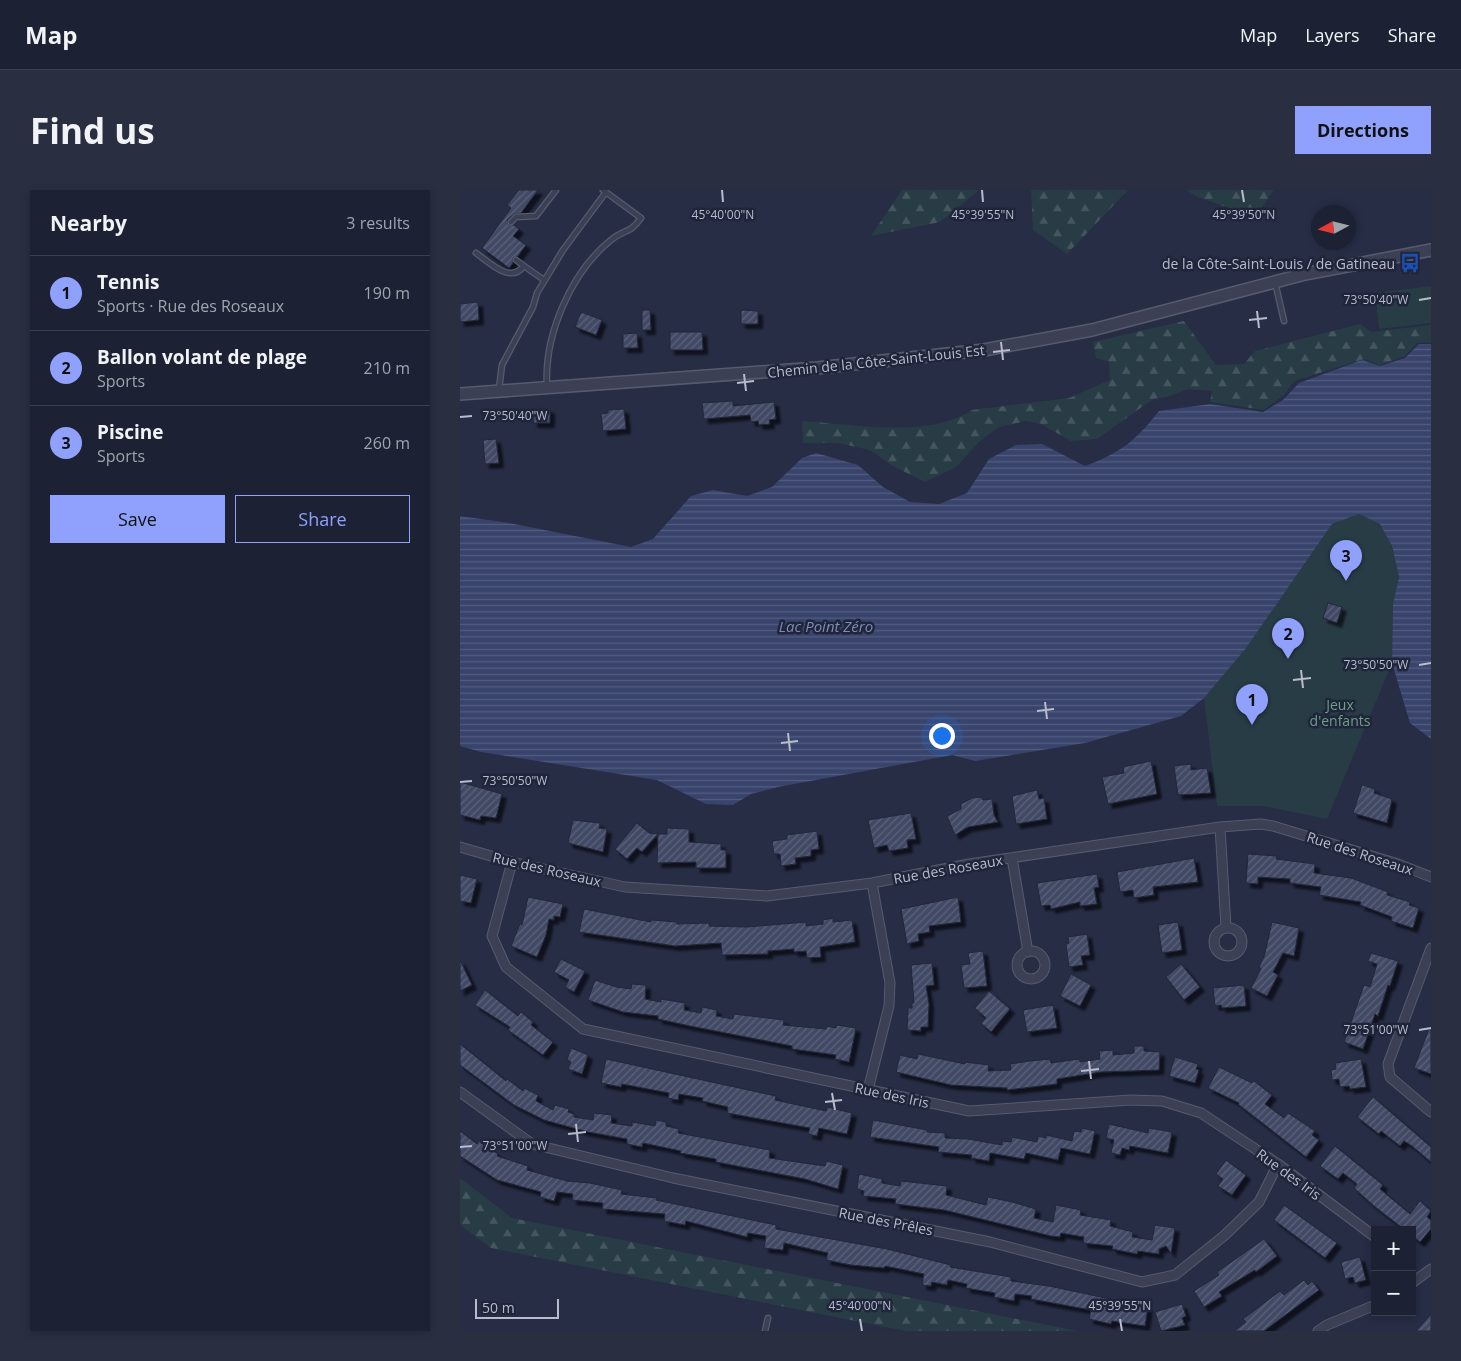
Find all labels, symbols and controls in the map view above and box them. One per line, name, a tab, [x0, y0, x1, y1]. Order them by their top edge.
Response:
text: Map	[25, 18, 77, 51]
text: Map	[1240, 23, 1277, 47]
text: Layers	[1305, 23, 1360, 47]
text: Share	[1388, 23, 1436, 47]
button: Directions	[1295, 106, 1431, 154]
text: Find us	[30, 107, 155, 154]
north arrow	[1311, 205, 1356, 250]
text: 45°40'00"N	[692, 206, 754, 223]
text: 45°39'55"N	[952, 206, 1014, 223]
text: 45°39'50"N	[1213, 206, 1275, 223]
text: Nearby	[50, 209, 127, 237]
text: 3 results	[346, 212, 410, 234]
bus stop icon: de la Côte-Saint-Louis / de Gatineau	[1399, 252, 1421, 274]
place label: de la Côte-Saint-Louis / de Gatineau	[1162, 254, 1395, 273]
text: Tennis	[97, 269, 159, 295]
text: 1	[61, 282, 71, 304]
text: 190 m	[364, 282, 410, 304]
text: 73°50'40"W	[1344, 291, 1408, 308]
text: Sports · Rue des Roseaux	[97, 295, 284, 317]
street label: Chemin de la Côte-Saint-Louis Est	[766, 340, 986, 382]
text: Ballon volant de plage	[97, 344, 307, 370]
text: 2	[61, 357, 71, 379]
text: 210 m	[364, 357, 410, 379]
text: Sports	[97, 370, 145, 392]
text: 73°50'40"W	[483, 407, 547, 424]
text: Piscine	[97, 419, 163, 445]
text: 3	[61, 432, 71, 454]
text: 260 m	[364, 432, 410, 454]
text: Sports	[97, 445, 145, 467]
button: Save	[50, 495, 225, 543]
button: Share	[235, 495, 410, 543]
pin: 3	[1330, 540, 1362, 581]
water label: Lac Point Zéro	[779, 616, 873, 636]
pin: 2	[1272, 618, 1304, 659]
text: 73°50'50"W	[1344, 656, 1408, 673]
pin: 1	[1236, 684, 1268, 725]
park label: Jeux d'enfants	[1310, 695, 1371, 730]
your location	[929, 723, 955, 749]
text: 73°50'50"W	[483, 772, 547, 789]
street label: Rue des Roseaux	[1304, 827, 1416, 879]
street label: Rue des Roseaux	[491, 847, 604, 891]
street label: Rue des Roseaux	[892, 850, 1005, 888]
text: 73°51'00"W	[1344, 1021, 1408, 1038]
street label: Rue des Iris	[853, 1078, 931, 1112]
text: 73°51'00"W	[483, 1137, 547, 1154]
street label: Rue des Iris	[1253, 1144, 1325, 1204]
street label: Rue des Prêles	[837, 1203, 935, 1240]
map controls	[1371, 1226, 1416, 1316]
button: +	[1371, 1226, 1416, 1271]
button: −	[1371, 1271, 1416, 1316]
scale bar	[475, 1296, 559, 1319]
text: 45°40'00"N	[829, 1297, 891, 1314]
text: 45°39'55"N	[1089, 1297, 1151, 1314]
text: 50 m	[482, 1298, 515, 1317]

